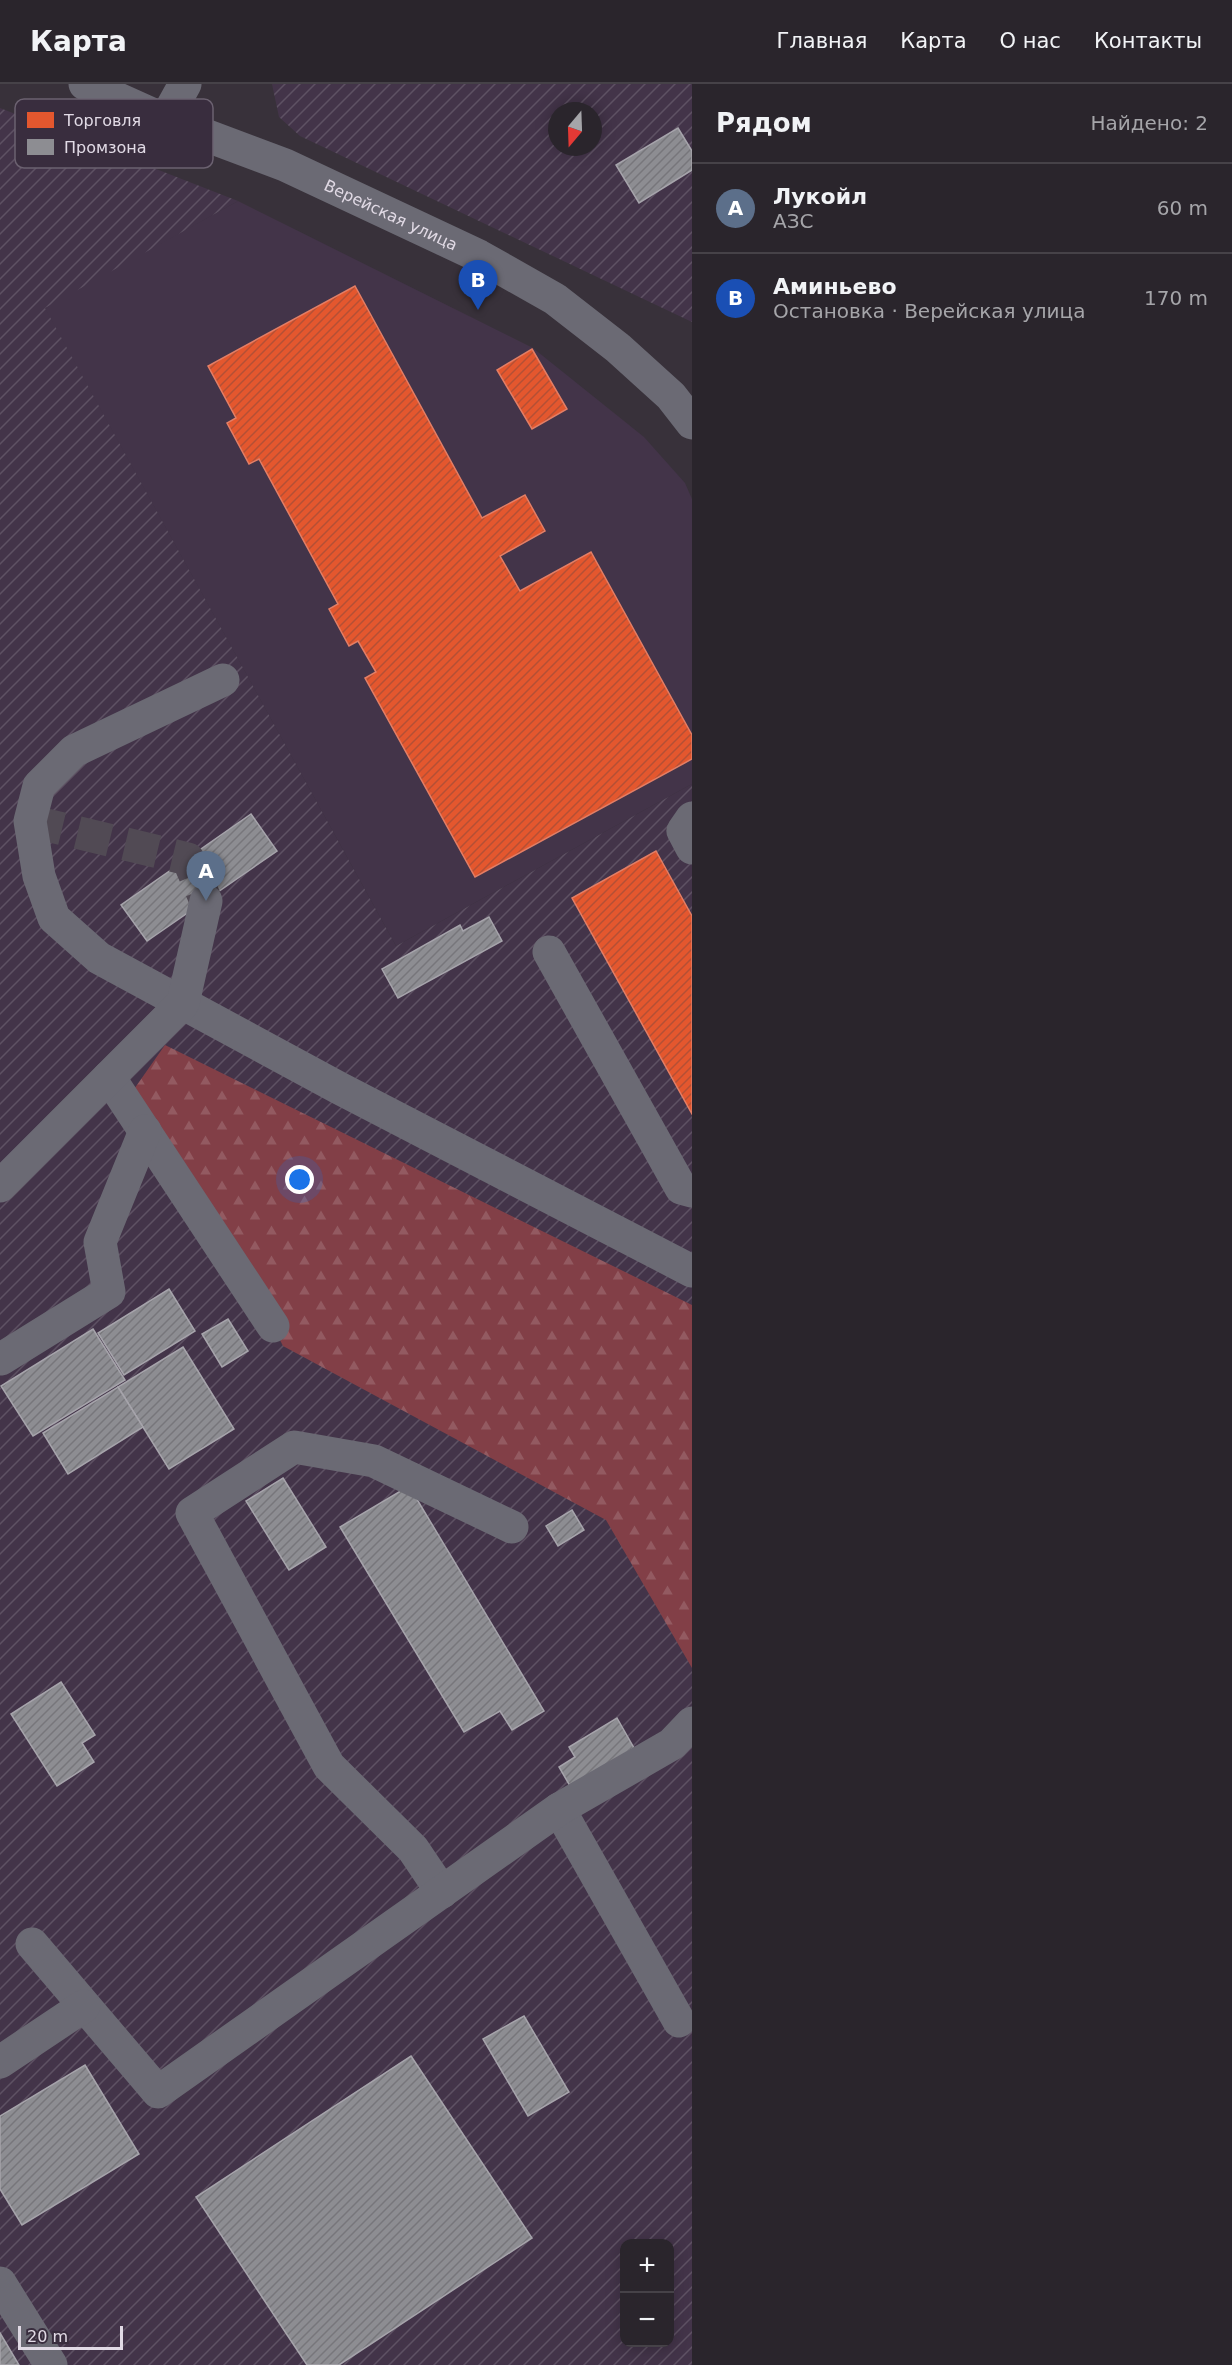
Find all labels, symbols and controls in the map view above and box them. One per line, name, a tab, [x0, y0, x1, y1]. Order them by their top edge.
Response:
text: Карта	[30, 25, 127, 58]
text: Главная	[777, 29, 867, 53]
text: Карта	[900, 29, 967, 53]
text: О нас	[1000, 29, 1061, 53]
text: Контакты	[1094, 29, 1202, 53]
legend	[15, 99, 213, 168]
north arrow	[548, 102, 602, 156]
text: Рядом	[716, 108, 812, 138]
text: Торговля	[63, 111, 141, 130]
text: Найдено: 2	[1090, 111, 1208, 135]
text: Промзона	[64, 138, 147, 157]
street label: Верейская улица	[321, 175, 461, 254]
text: Лукойл	[773, 184, 867, 209]
text: A	[728, 196, 743, 220]
text: 60 m	[1157, 196, 1208, 220]
text: АЗС	[773, 209, 813, 233]
pin: B	[458, 260, 498, 310]
text: Аминьево	[773, 274, 897, 299]
text: B	[728, 286, 743, 310]
text: 170 m	[1144, 286, 1208, 310]
text: Остановка · Верейская улица	[773, 299, 1085, 323]
pin: A	[186, 852, 226, 901]
your location	[285, 1165, 314, 1194]
map controls	[620, 2239, 674, 2347]
button: +	[620, 2239, 674, 2293]
button: −	[620, 2293, 674, 2347]
scale bar	[18, 2323, 123, 2350]
text: 20 m	[27, 2327, 68, 2346]

